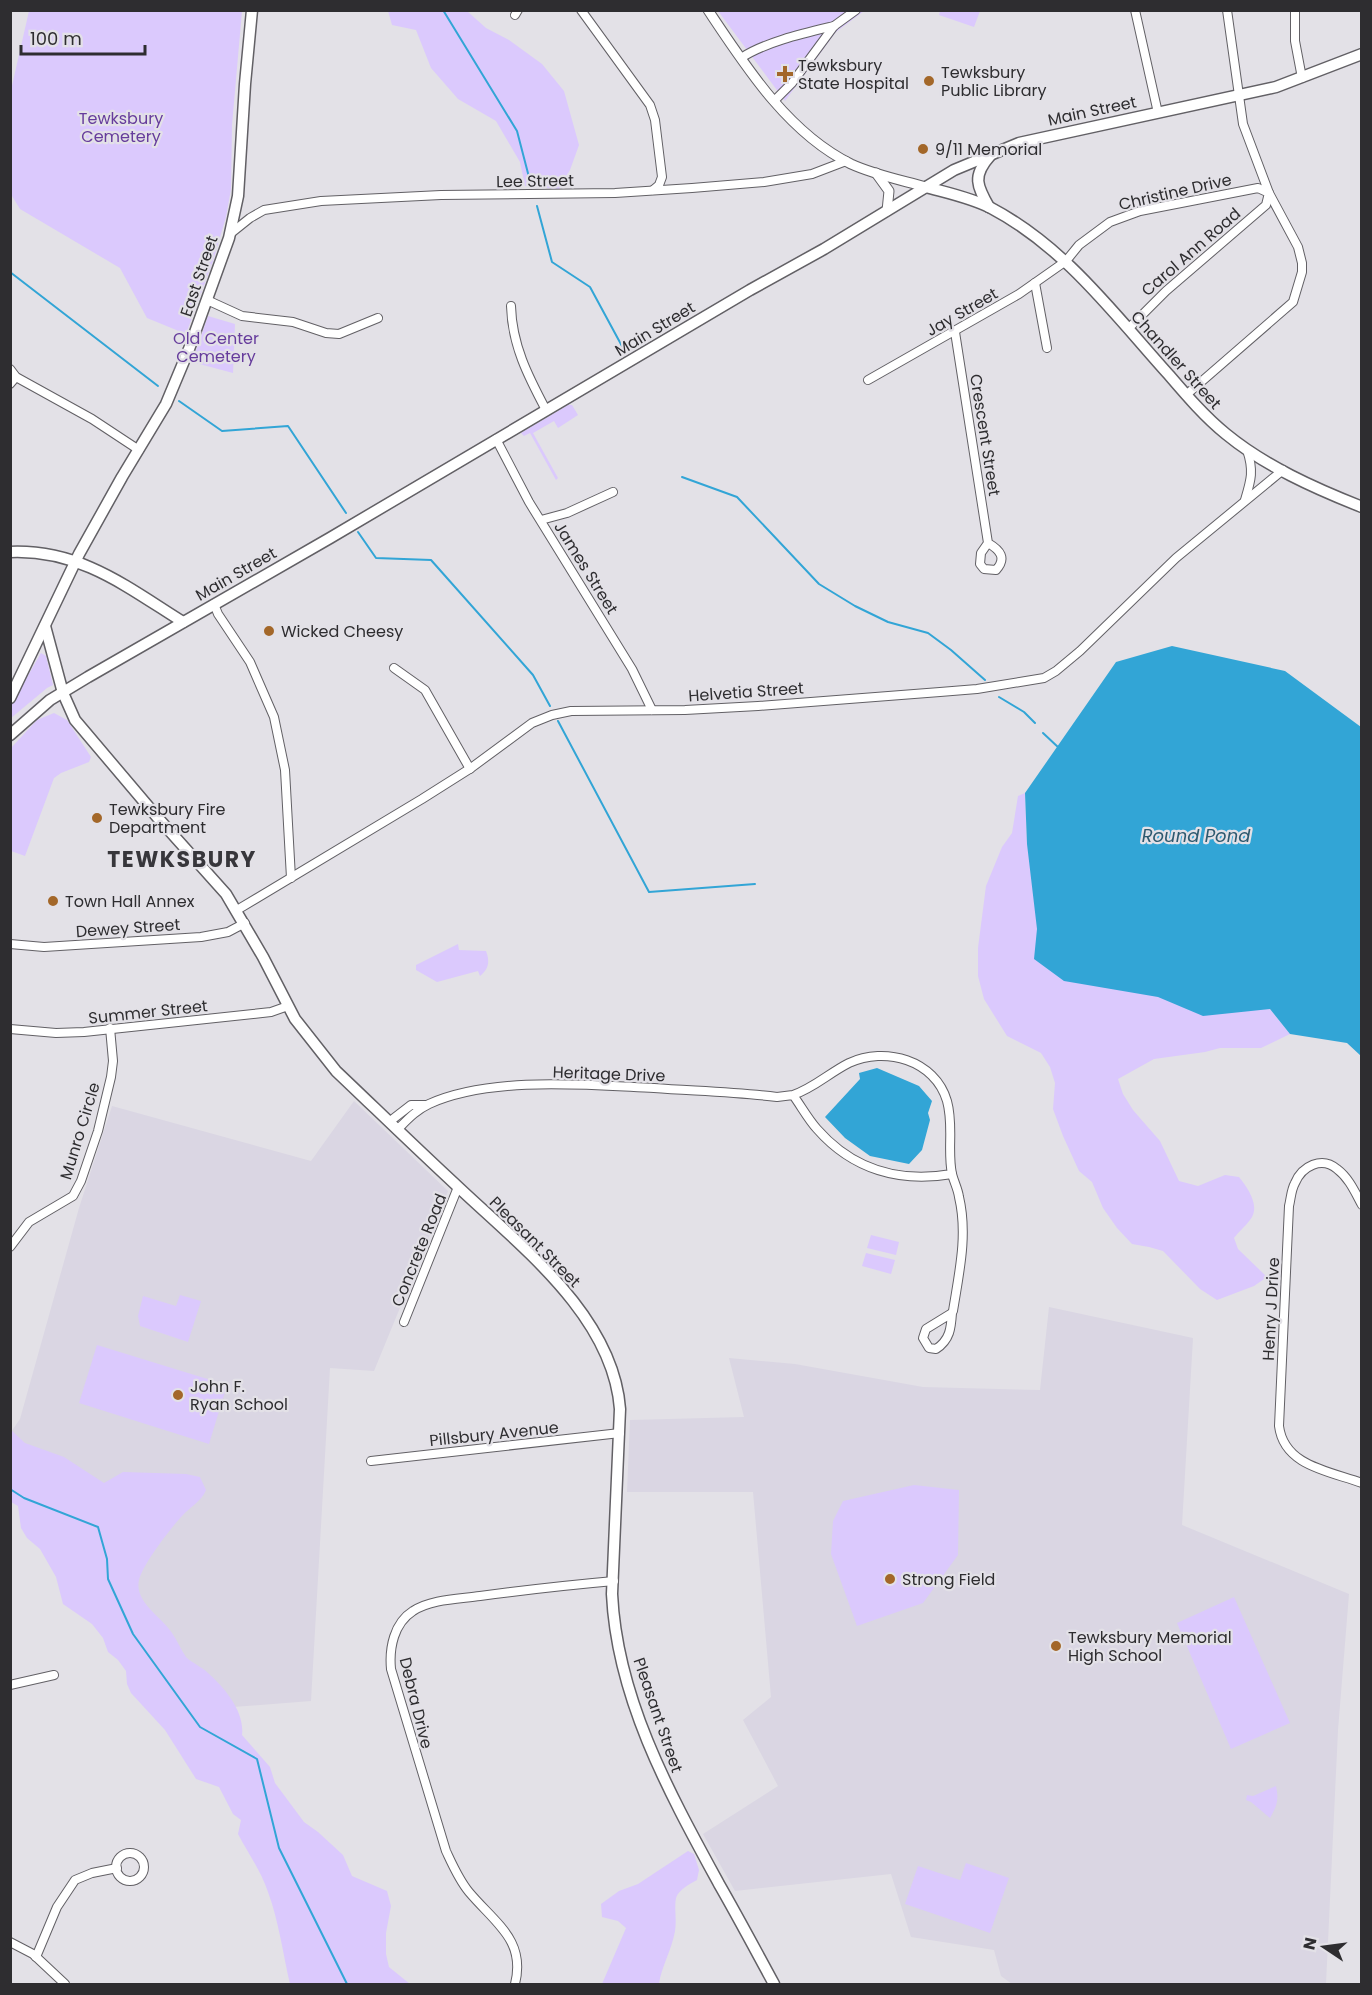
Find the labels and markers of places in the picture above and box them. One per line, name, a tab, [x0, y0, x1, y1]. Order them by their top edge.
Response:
place label: Tewksbury State Hospital	[798, 54, 909, 95]
place label: Tewksbury Public Library	[941, 61, 1047, 102]
marker: Tewksbury State Hospital	[776, 65, 794, 83]
marker: Tewksbury Public Library	[922, 74, 936, 88]
place label: 9/11 Memorial	[935, 138, 1042, 161]
marker: 9/11 Memorial	[916, 142, 930, 156]
place label: Wicked Cheesy	[281, 620, 403, 643]
marker: Wicked Cheesy	[262, 624, 276, 638]
place label: Tewksbury Fire Department	[109, 798, 226, 839]
marker: Tewksbury Fire Department	[90, 811, 104, 825]
place label: Town Hall Annex	[65, 890, 195, 913]
marker: Town Hall Annex	[46, 894, 60, 908]
place label: John F. Ryan School	[190, 1375, 288, 1416]
marker: John F. Ryan School	[171, 1388, 185, 1402]
place label: Strong Field	[902, 1568, 995, 1591]
marker: Strong Field	[883, 1572, 897, 1586]
place label: Tewksbury Memorial High School	[1068, 1626, 1232, 1667]
marker: Tewksbury Memorial High School	[1049, 1639, 1063, 1653]

